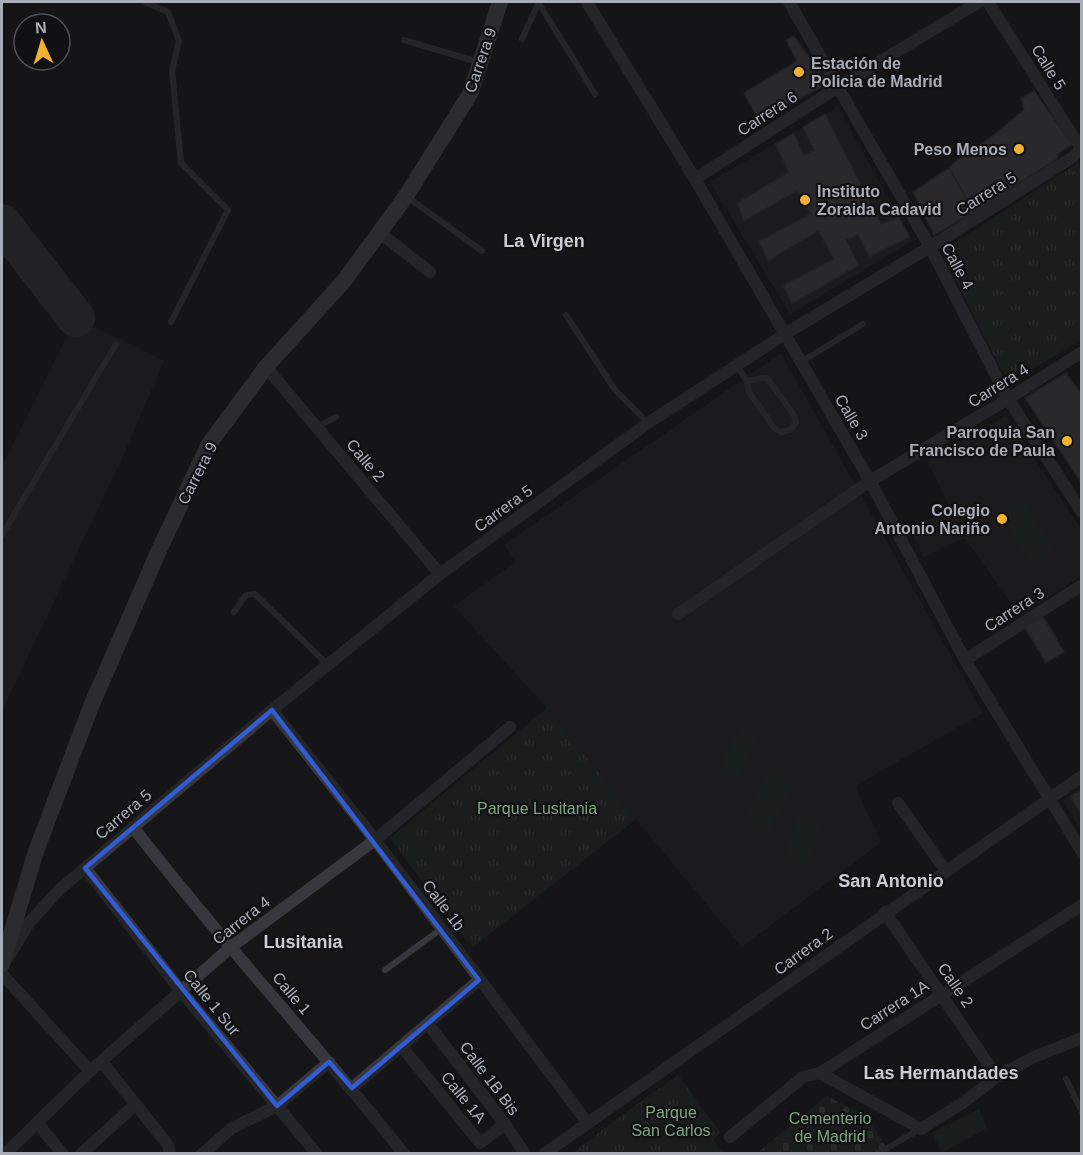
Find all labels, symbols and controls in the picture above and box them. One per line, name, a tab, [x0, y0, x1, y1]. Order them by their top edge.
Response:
north arrow	[12, 12, 72, 72]
text: N	[35, 19, 47, 36]
street label: Carrera 9	[461, 25, 500, 95]
street label: Calle 5	[1028, 42, 1069, 93]
place label: Estación de Policia de Madrid	[811, 55, 943, 90]
marker: Estación de Policia de Madrid	[792, 65, 806, 79]
street label: Carrera 6	[734, 88, 800, 139]
place label: Peso Menos	[914, 141, 1007, 158]
marker: Peso Menos	[1012, 142, 1026, 156]
street label: Carrera 5	[953, 168, 1020, 219]
place label: Instituto Zoraida Cadavid	[817, 183, 941, 218]
marker: Instituto Zoraida Cadavid	[798, 193, 812, 207]
district label: La Virgen	[503, 231, 585, 251]
street label: Calle 4	[938, 240, 977, 292]
street label: Carrera 4	[965, 360, 1032, 411]
street label: Calle 3	[832, 391, 871, 443]
place label: Parroquia San Francisco de Paula	[909, 424, 1055, 459]
marker: Parroquia San Francisco de Paula	[1060, 434, 1074, 448]
street label: Calle 2	[343, 436, 388, 485]
street label: Carrera 9	[175, 439, 220, 507]
street label: Carrera 5	[471, 482, 536, 535]
place label: Colegio Antonio Nariño	[874, 502, 990, 537]
marker: Colegio Antonio Nariño	[995, 512, 1009, 526]
street label: Carrera 3	[981, 584, 1047, 635]
street label: Carrera 5	[92, 786, 155, 843]
park label: Parque Lusitania	[477, 800, 597, 817]
district label: San Antonio	[838, 871, 944, 891]
street label: Calle 1b	[419, 877, 468, 934]
street label: Carrera 4	[209, 893, 273, 948]
street label: Carrera 2	[771, 925, 836, 978]
district label: Lusitania	[263, 932, 343, 952]
street label: Calle 2	[935, 960, 977, 1011]
street label: Calle 1 Sur	[180, 966, 244, 1039]
street label: Calle 1	[269, 969, 314, 1018]
street label: Carrera 1A	[857, 977, 932, 1034]
street label: Calle 1B Bis	[457, 1038, 523, 1118]
district label: Las Hermandades	[863, 1063, 1019, 1083]
street label: Calle 1A	[438, 1068, 489, 1126]
park label: Parque San Carlos	[631, 1104, 711, 1139]
park label: Cementerio de Madrid	[789, 1110, 871, 1145]

